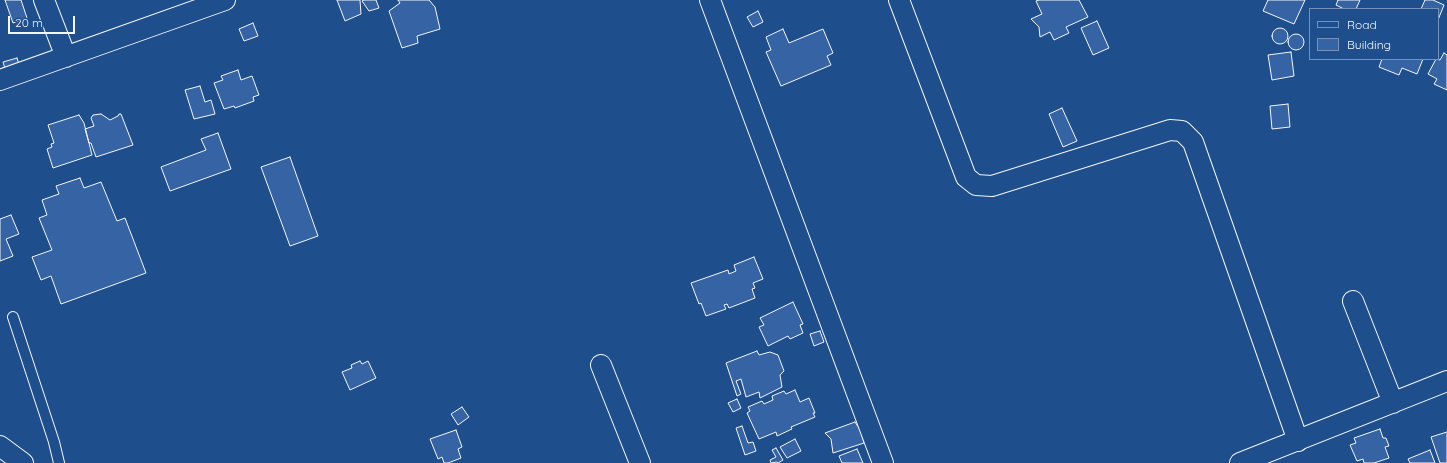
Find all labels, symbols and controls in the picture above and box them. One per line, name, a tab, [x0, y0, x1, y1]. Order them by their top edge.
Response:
scale bar	[10, 8, 77, 34]
legend	[1309, 8, 1439, 60]
text: 20 m	[15, 15, 43, 30]
text: Road	[1347, 17, 1377, 32]
text: Building	[1347, 37, 1391, 52]

